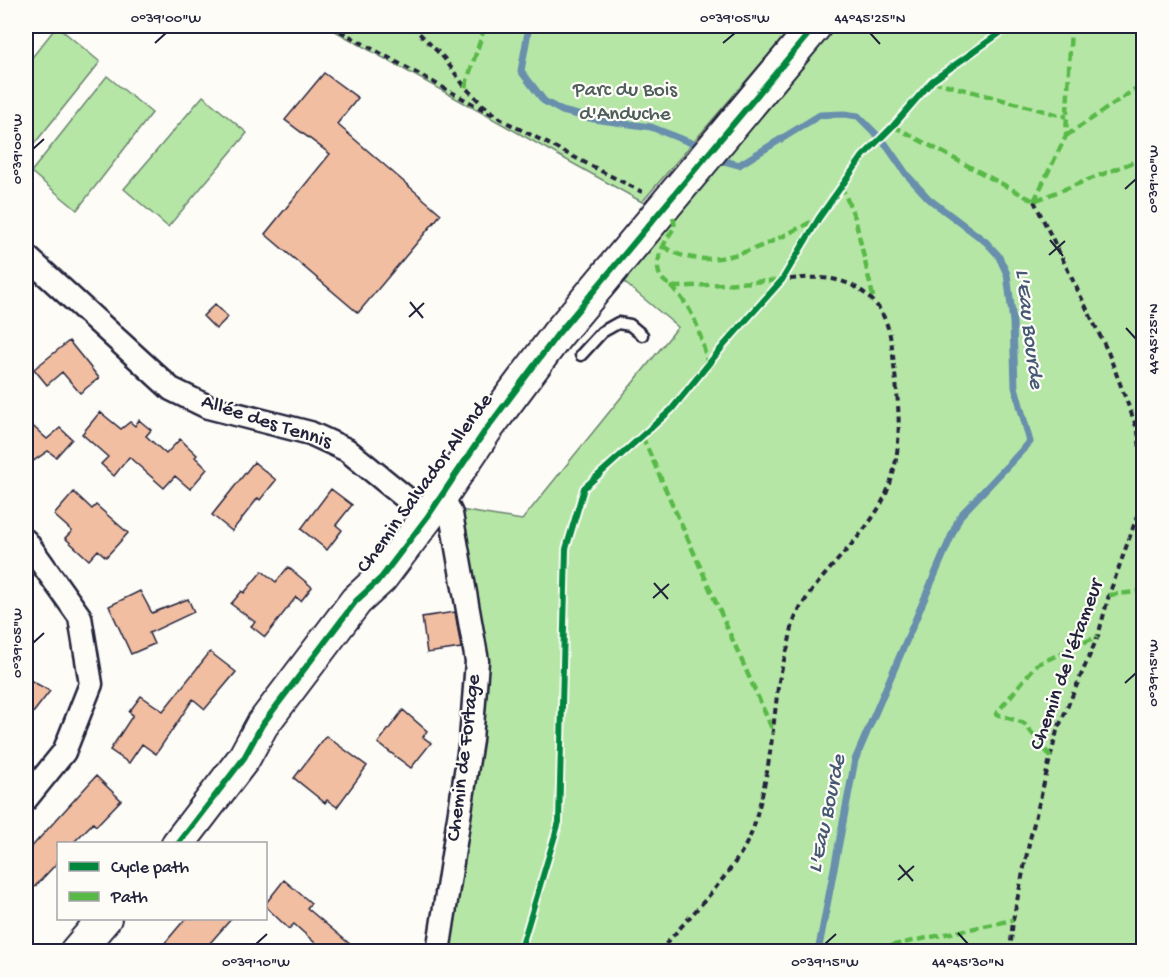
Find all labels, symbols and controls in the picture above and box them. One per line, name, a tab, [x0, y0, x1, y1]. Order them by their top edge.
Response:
text: 0°39'00"W	[131, 10, 201, 28]
text: 0°39'05"W	[700, 10, 770, 28]
text: 44°45'25"N	[834, 10, 906, 28]
park label: Parc du Bois d'Anduche	[572, 79, 678, 128]
text: 0°39'00"W	[9, 114, 27, 184]
text: 0°39'10"W	[1145, 145, 1163, 213]
water label: L'Eau Bourde	[1008, 268, 1048, 392]
text: 44°45'25"N	[1145, 303, 1163, 375]
street label: Chemin Salvador Allende	[352, 388, 500, 579]
street label: Allée des Tennis	[198, 390, 335, 456]
street label: Chemin de l'étameur	[1025, 575, 1111, 754]
text: 0°39'05"W	[9, 608, 27, 678]
text: 0°39'15"W	[1145, 639, 1163, 707]
street label: Chemin de Fortage	[442, 672, 488, 843]
water label: L'Eau Bourde	[803, 751, 854, 875]
legend	[57, 842, 267, 920]
text: Cycle path	[111, 858, 189, 879]
text: Path	[110, 888, 148, 909]
text: 0°39'10"W	[222, 954, 290, 972]
text: 0°39'15"W	[791, 954, 859, 972]
text: 44°45'30"N	[932, 954, 1004, 972]

